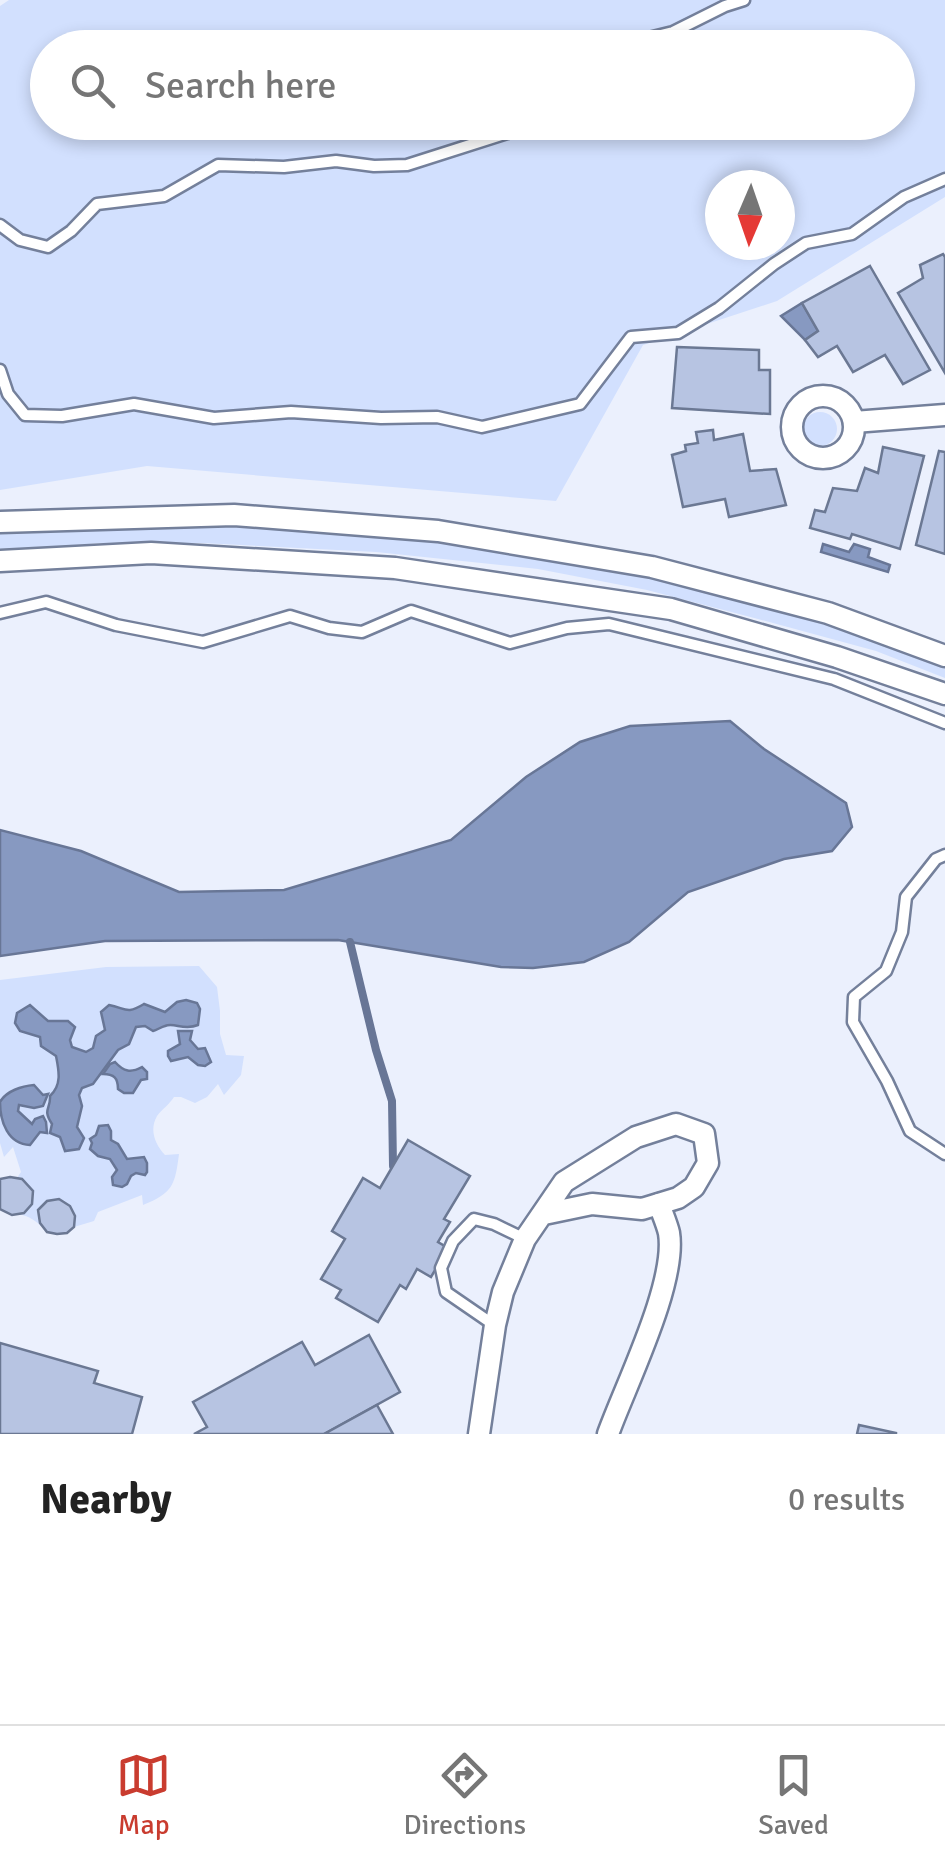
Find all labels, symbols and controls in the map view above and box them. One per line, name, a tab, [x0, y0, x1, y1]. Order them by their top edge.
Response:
search box	[30, 30, 915, 140]
icon: search	[65, 58, 120, 113]
text: Search here	[145, 62, 337, 109]
north arrow	[705, 170, 795, 260]
text: Nearby	[40, 1474, 172, 1525]
text: 0 results	[788, 1480, 905, 1519]
tab: Map	[116, 1748, 171, 1842]
tab: Directions	[404, 1748, 526, 1842]
tab: Saved	[758, 1748, 829, 1842]

